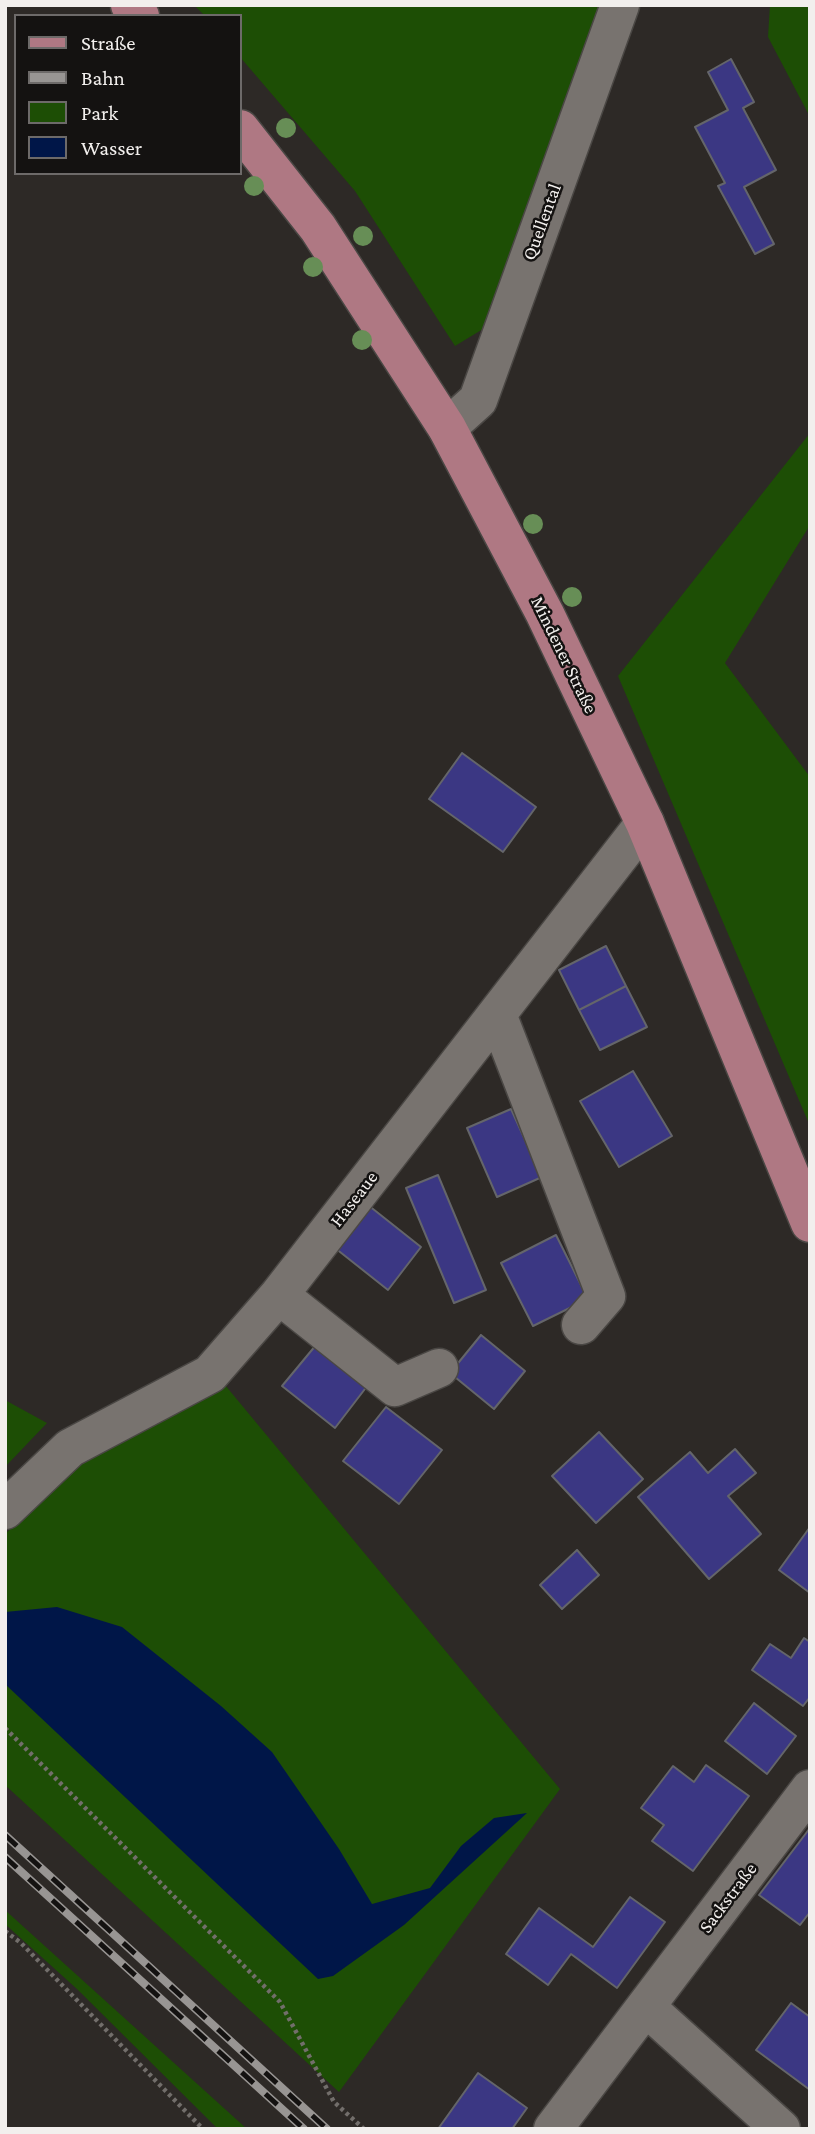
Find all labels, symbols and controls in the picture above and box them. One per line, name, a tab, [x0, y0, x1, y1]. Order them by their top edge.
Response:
legend	[14, 14, 242, 175]
text: Straße	[81, 31, 135, 55]
text: Bahn	[81, 66, 125, 90]
text: Park	[81, 101, 118, 125]
text: Wasser	[81, 136, 142, 160]
street label: Quellental	[518, 181, 566, 263]
street label: Mindener Straße	[526, 593, 602, 717]
street label: Haseaue	[325, 1167, 383, 1231]
street label: Sackstraße	[694, 1858, 762, 1938]

